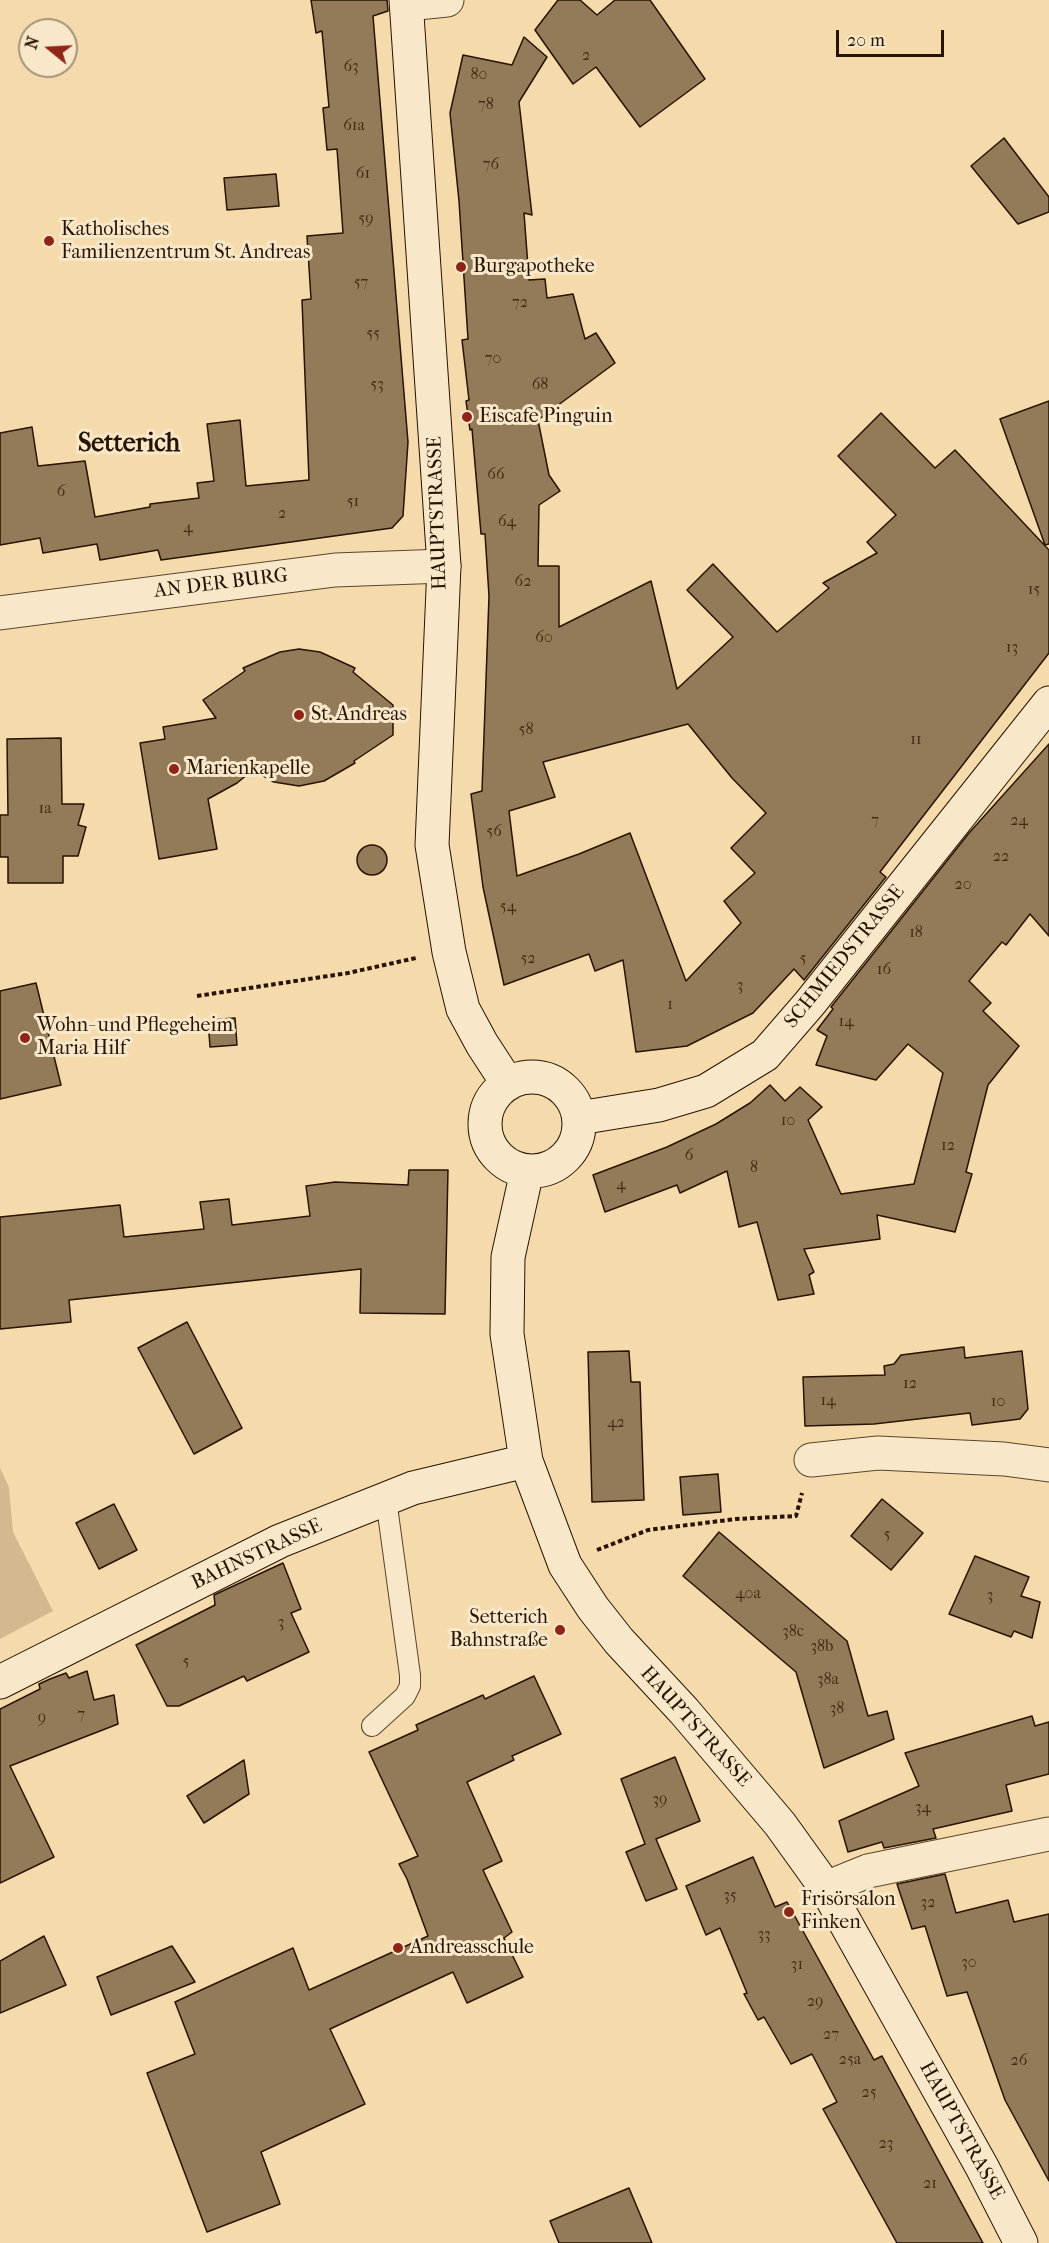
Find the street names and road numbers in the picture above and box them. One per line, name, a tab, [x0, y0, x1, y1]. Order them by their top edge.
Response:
street label: HAUPTSTRASSE	[423, 436, 453, 590]
street label: AN DER BURG	[153, 564, 289, 604]
street label: SCHMIEDSTRASSE	[780, 881, 910, 1033]
street label: BAHNSTRASSE	[188, 1514, 326, 1596]
street label: HAUPTSTRASSE	[635, 1662, 755, 1792]
street label: HAUPTSTRASSE	[913, 2058, 1009, 2204]

